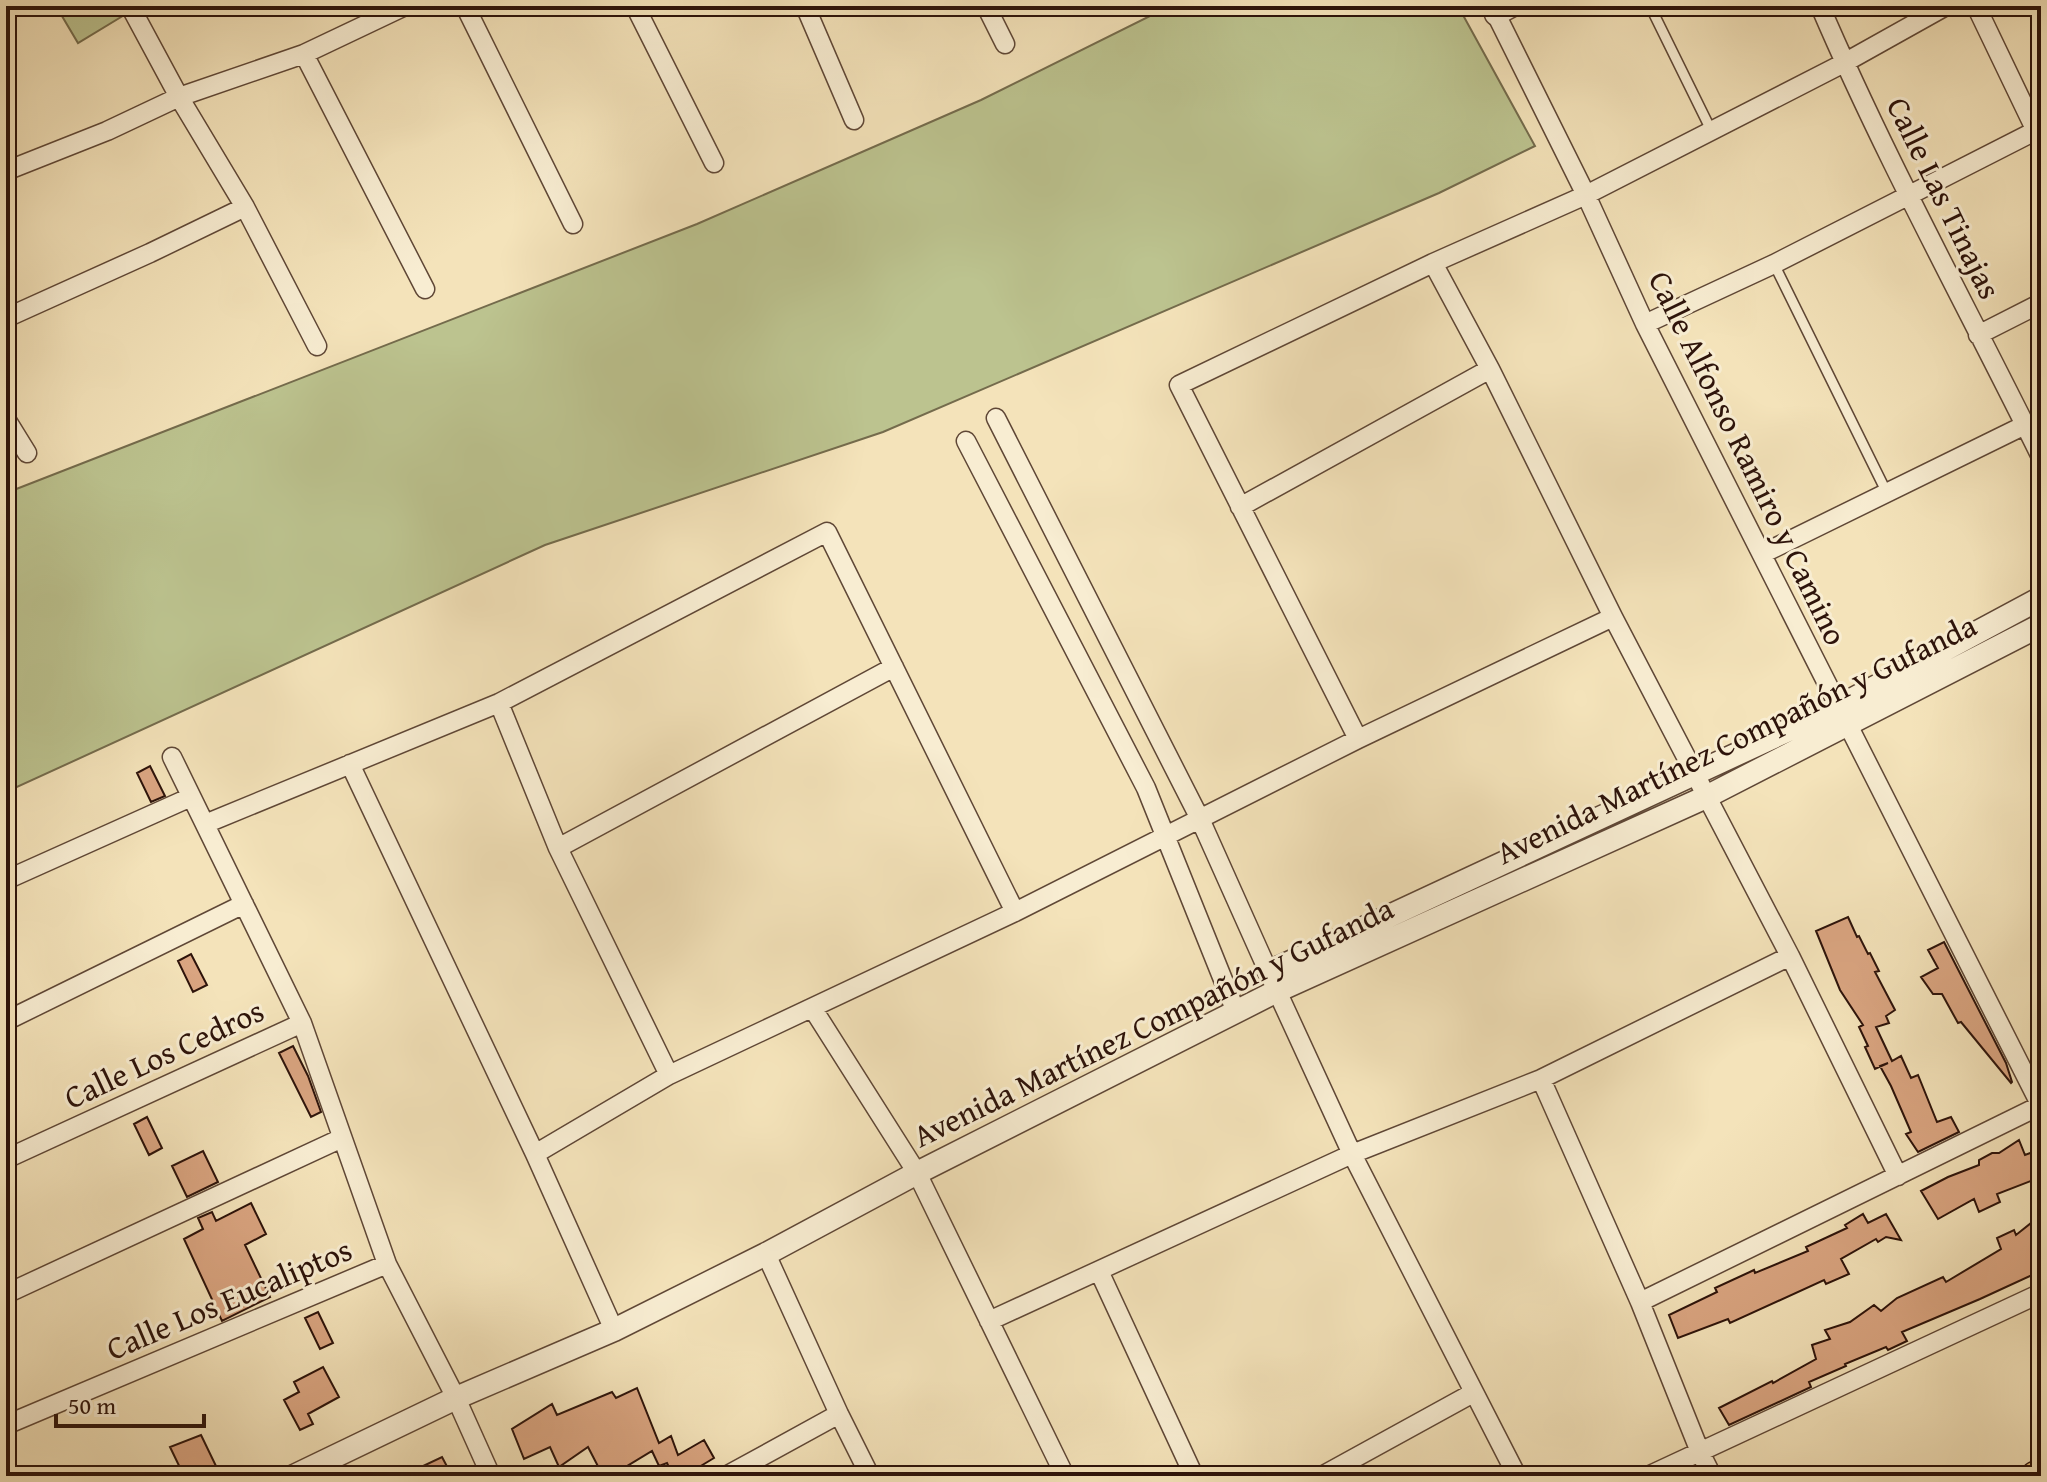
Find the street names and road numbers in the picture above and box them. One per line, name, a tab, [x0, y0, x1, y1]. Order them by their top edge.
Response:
street label: Calle Las Tinajas	[1875, 89, 2014, 307]
street label: Calle Alfonso Ramiro y Camino	[1637, 263, 1860, 653]
street label: Avenida Martínez Compañón y Gufanda	[1488, 601, 1984, 876]
street label: Avenida Martínez Compañón y Gufanda	[905, 884, 1401, 1159]
street label: Calle Los Cedros	[56, 987, 271, 1120]
street label: Calle Los Eucaliptos	[99, 1226, 359, 1371]

